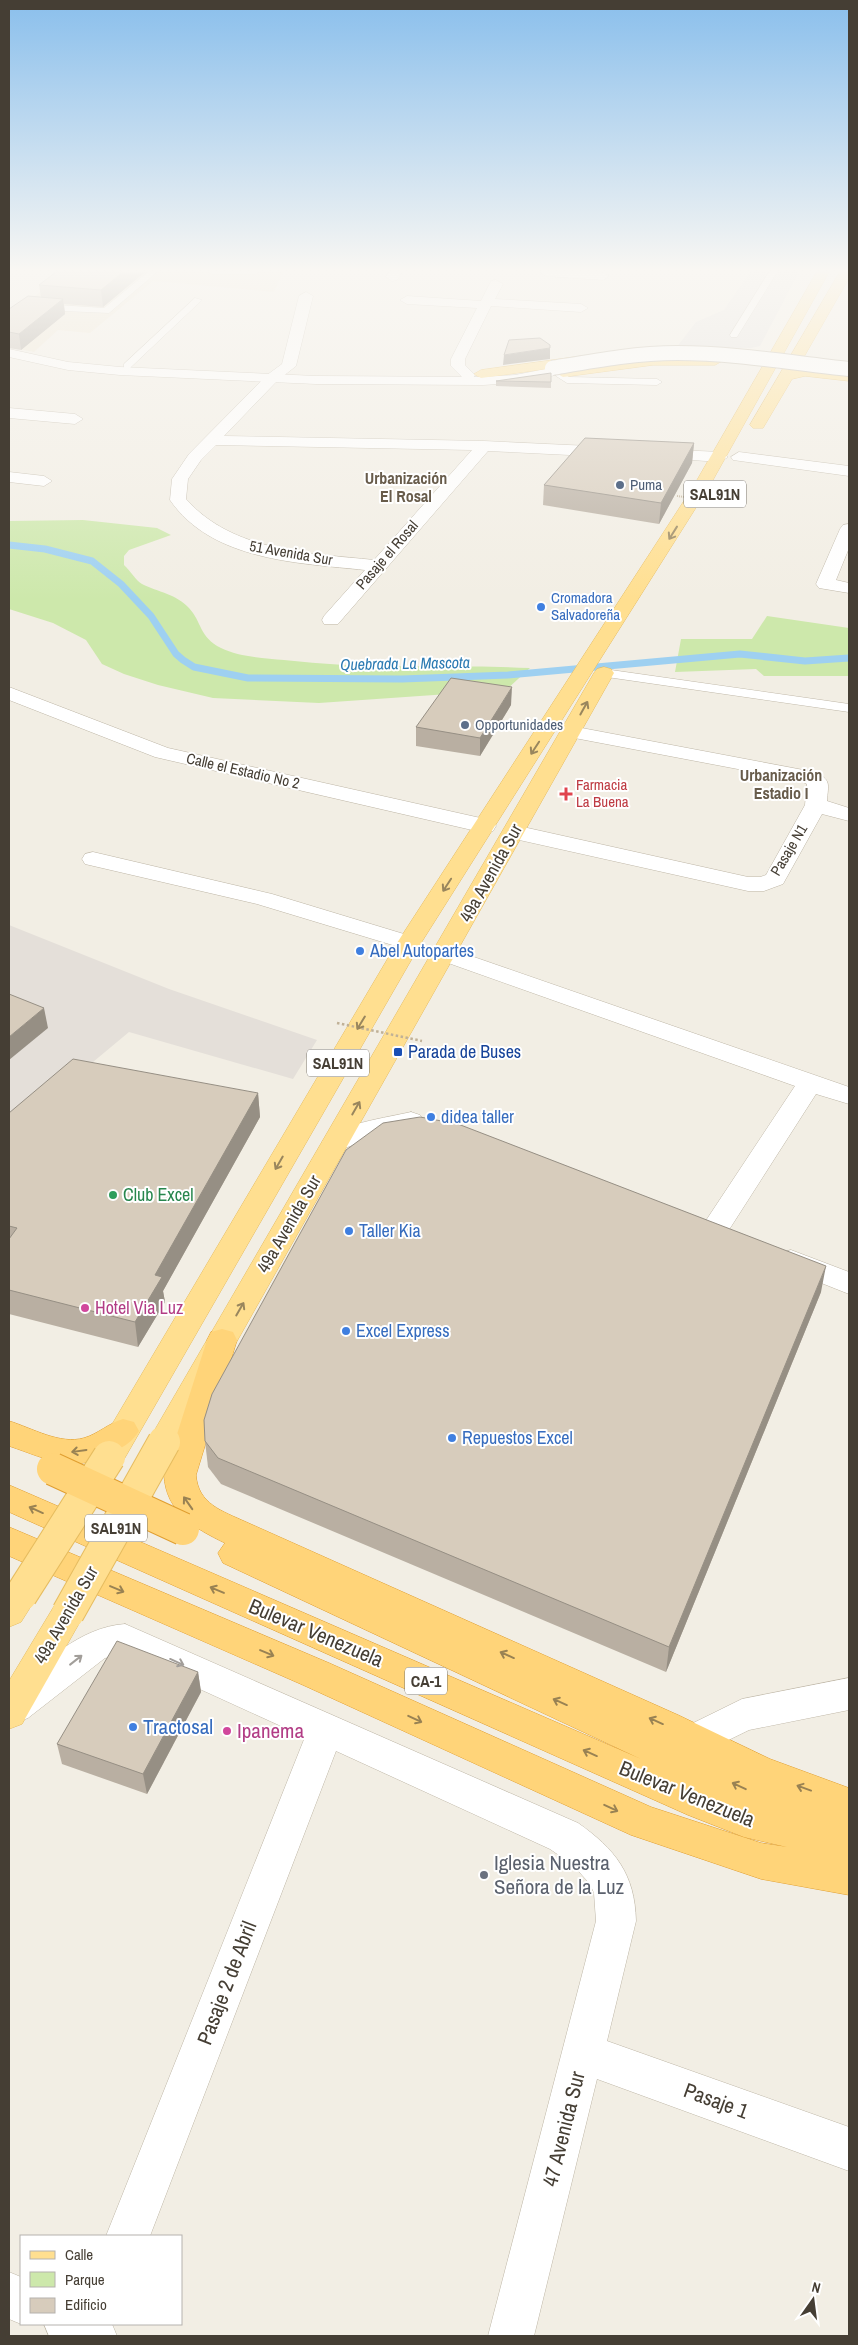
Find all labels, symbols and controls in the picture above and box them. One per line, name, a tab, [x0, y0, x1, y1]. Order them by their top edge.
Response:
district label: Urbanización El Rosal	[365, 467, 447, 507]
place label: Puma	[630, 474, 662, 495]
marker: Puma	[614, 479, 626, 491]
road number: SAL91N	[684, 480, 746, 508]
street label: Pasaje el Rosal	[351, 516, 423, 594]
one-way arrow	[667, 526, 677, 540]
street label: 51 Avenida Sur	[248, 535, 334, 570]
place label: Cromadora Salvadoreña	[551, 587, 620, 625]
marker: Cromadora Salvadoreña	[535, 601, 547, 613]
water label: Quebrada La Mascota	[340, 651, 470, 675]
one-way arrow	[580, 701, 589, 716]
place label: Opportunidades	[475, 714, 563, 735]
marker: Opportunidades	[459, 719, 471, 731]
one-way arrow	[530, 741, 540, 755]
street label: Calle el Estadio No 2	[184, 747, 302, 794]
district label: Urbanización Estadio I	[740, 764, 822, 804]
place label: Farmacia La Buena	[576, 774, 629, 812]
marker: Farmacia La Buena	[560, 788, 572, 800]
street label: 49a Avenida Sur	[453, 819, 528, 926]
street label: Pasaje N1	[765, 820, 812, 879]
one-way arrow	[441, 877, 451, 891]
place label: Abel Autopartes	[369, 938, 474, 963]
marker: Abel Autopartes	[354, 945, 366, 957]
one-way arrow	[356, 1015, 366, 1030]
place label: Parada de Buses	[408, 1039, 521, 1064]
marker: Parada de Buses	[392, 1046, 404, 1058]
road number: SAL91N	[307, 1050, 369, 1076]
one-way arrow	[351, 1100, 361, 1115]
place label: didea taller	[441, 1104, 514, 1129]
marker: didea taller	[425, 1111, 437, 1123]
one-way arrow	[274, 1156, 284, 1170]
street label: 49a Avenida Sur	[251, 1170, 327, 1277]
place label: Club Excel	[123, 1182, 194, 1207]
marker: Club Excel	[107, 1189, 119, 1201]
place label: Taller Kia	[359, 1218, 421, 1243]
marker: Taller Kia	[343, 1225, 355, 1237]
place label: Hotel Via Luz	[95, 1295, 183, 1320]
marker: Hotel Via Luz	[79, 1302, 91, 1314]
one-way arrow	[235, 1302, 245, 1316]
place label: Excel Express	[356, 1318, 450, 1343]
marker: Excel Express	[340, 1325, 352, 1337]
place label: Repuestos Excel	[462, 1425, 573, 1450]
marker: Repuestos Excel	[446, 1432, 458, 1444]
one-way arrow	[72, 1446, 88, 1456]
one-way arrow	[183, 1496, 193, 1510]
one-way arrow	[29, 1505, 44, 1514]
road number: SAL91N	[85, 1515, 147, 1542]
street label: 49a Avenida Sur	[28, 1561, 104, 1668]
one-way arrow	[109, 1584, 124, 1594]
one-way arrow	[209, 1584, 224, 1593]
street label: Bulevar Venezuela	[244, 1591, 388, 1674]
one-way arrow	[259, 1648, 274, 1658]
one-way arrow	[500, 1649, 515, 1659]
one-way arrow	[69, 1654, 82, 1665]
one-way arrow	[169, 1657, 184, 1667]
road number: CA-1	[405, 1668, 447, 1694]
one-way arrow	[553, 1697, 568, 1706]
place label: Tractosal	[143, 1712, 213, 1741]
one-way arrow	[407, 1715, 422, 1725]
place label: Ipanema	[237, 1716, 304, 1745]
one-way arrow	[649, 1716, 664, 1726]
marker: Tractosal	[127, 1721, 139, 1733]
marker: Ipanema	[221, 1725, 233, 1737]
one-way arrow	[583, 1748, 598, 1758]
street label: Bulevar Venezuela	[615, 1753, 760, 1834]
one-way arrow	[732, 1780, 747, 1790]
one-way arrow	[796, 1783, 812, 1792]
one-way arrow	[603, 1804, 618, 1814]
place label: Iglesia Nuestra Señora de la Luz	[494, 1848, 625, 1901]
marker: Iglesia Nuestra Señora de la Luz	[478, 1869, 490, 1881]
street label: Pasaje 2 de Abril	[190, 1917, 263, 2049]
street label: 47 Avenida Sur	[535, 2068, 592, 2189]
street label: Pasaje 1	[680, 2075, 753, 2126]
legend	[20, 2235, 182, 2325]
text: Calle	[65, 2244, 93, 2265]
text: Parque	[65, 2269, 105, 2290]
north arrow	[788, 2275, 838, 2325]
text: N	[810, 2278, 822, 2297]
text: Edificio	[65, 2294, 107, 2315]

